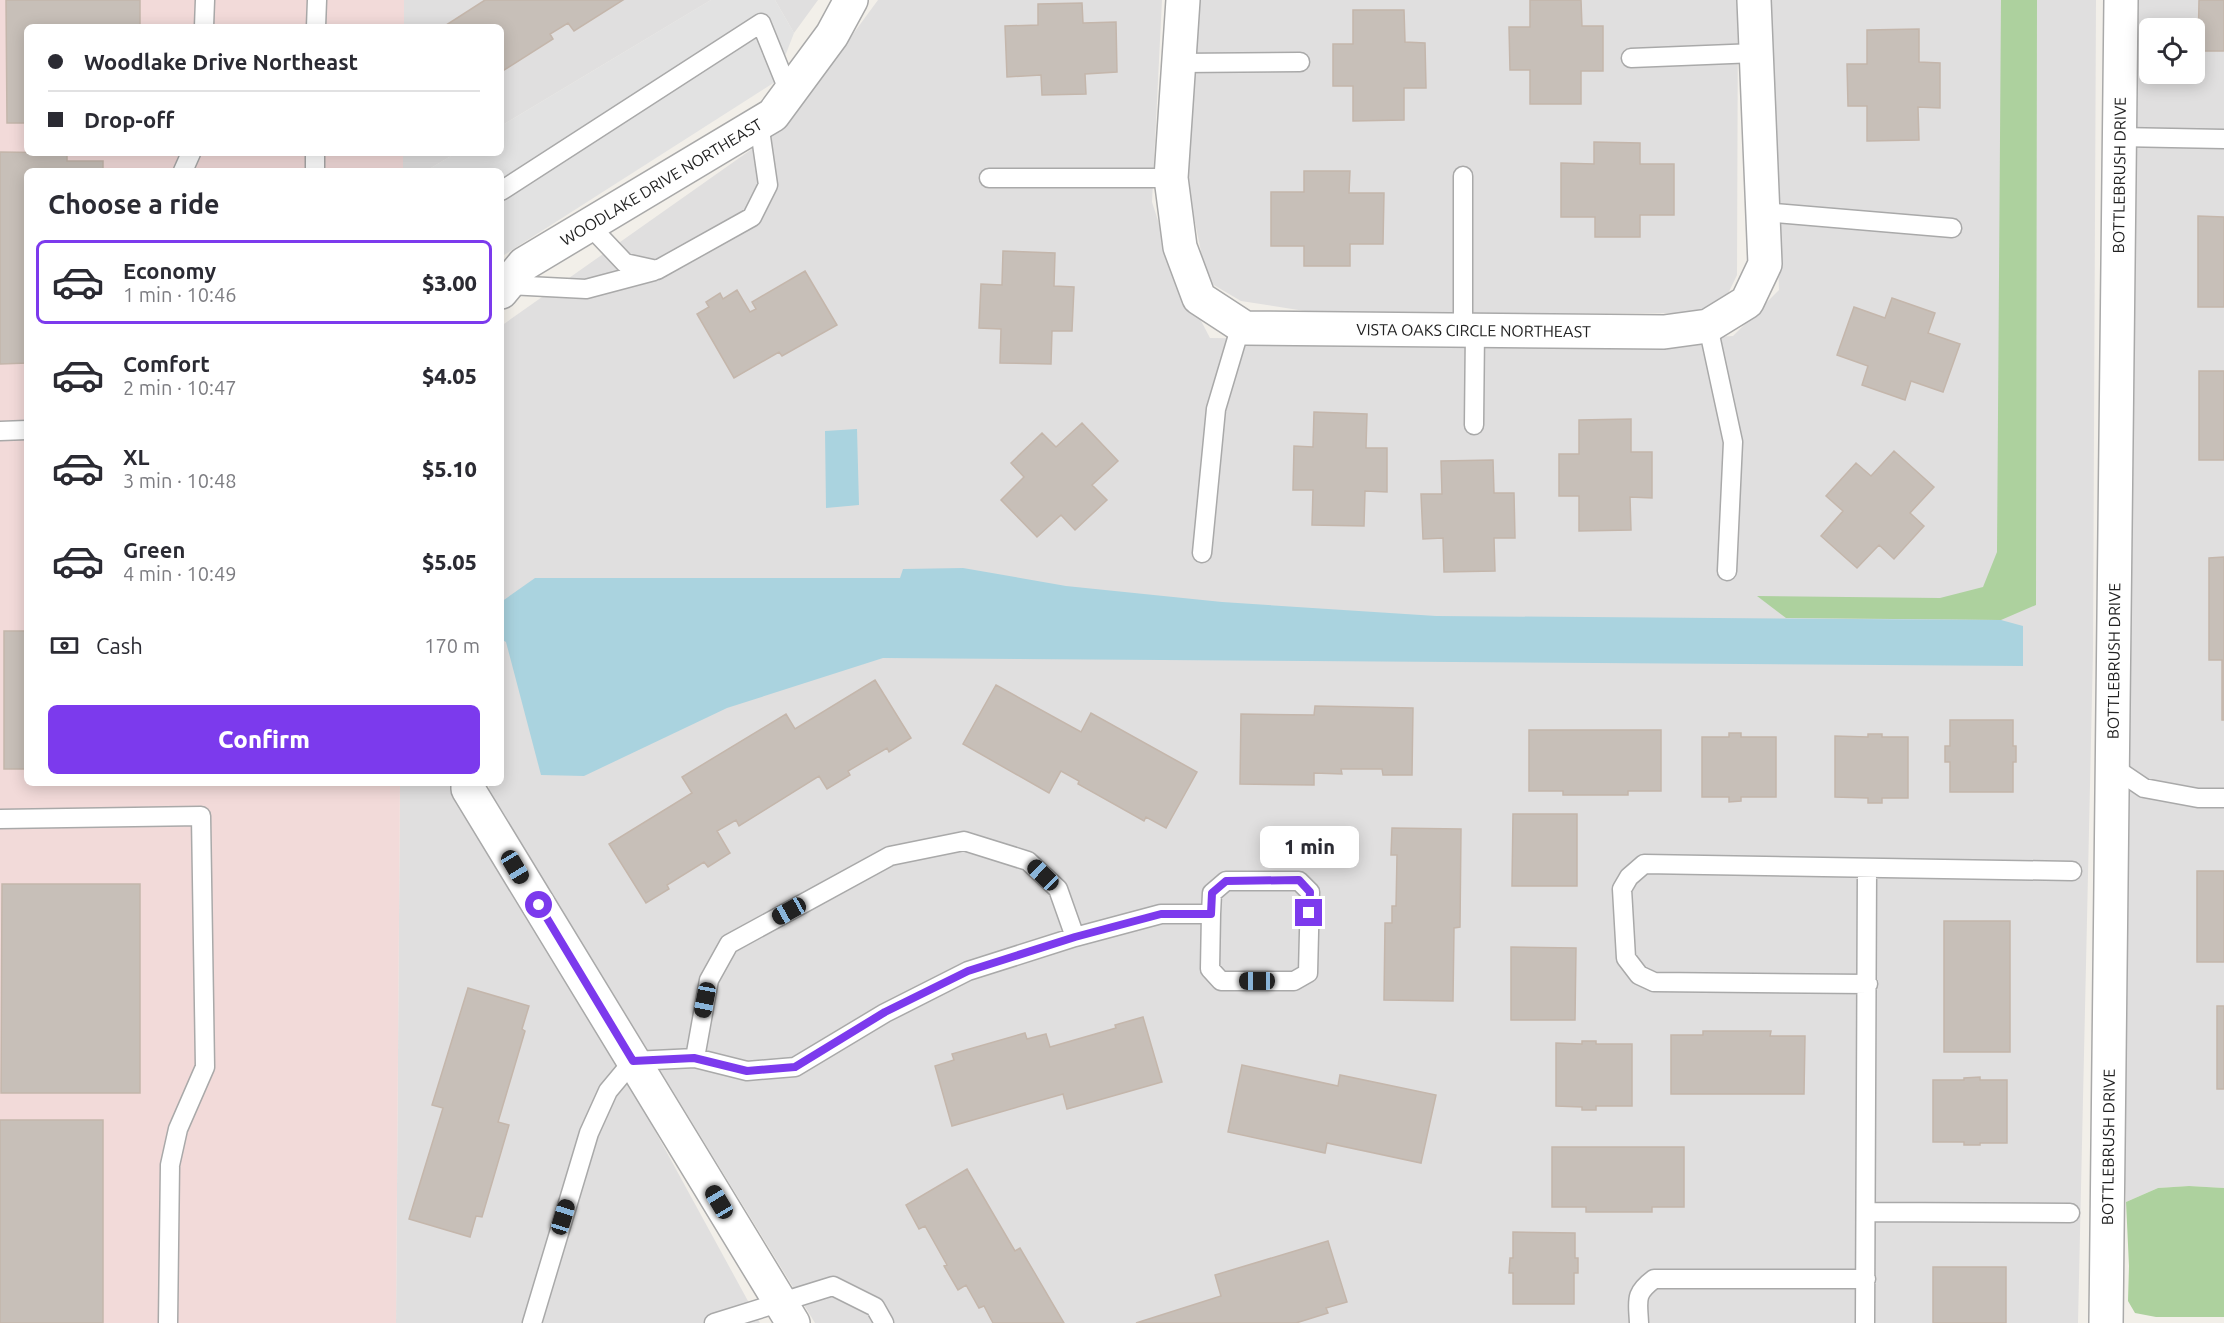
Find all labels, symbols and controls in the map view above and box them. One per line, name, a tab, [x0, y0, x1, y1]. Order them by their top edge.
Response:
map controls	[2139, 18, 2205, 84]
button: locate	[2139, 18, 2205, 84]
text: Woodlake Drive Northeast	[84, 49, 358, 74]
street label: BOTTLEBRUSH DRIVE	[2109, 97, 2129, 253]
text: Drop-off	[84, 107, 174, 132]
street label: WOODLAKE DRIVE NORTHEAST	[557, 115, 765, 249]
text: Choose a ride	[48, 189, 220, 219]
icon: car	[51, 255, 105, 309]
text: Economy	[123, 258, 216, 283]
text: $3.00	[422, 270, 477, 295]
text: 1 min · 10:46	[123, 283, 237, 306]
street label: VISTA OAKS CIRCLE NORTHEAST	[1356, 320, 1591, 340]
icon: car	[51, 348, 105, 402]
text: Comfort	[123, 351, 210, 376]
text: $4.05	[422, 363, 477, 388]
text: 2 min · 10:47	[123, 376, 237, 399]
icon: car	[51, 441, 105, 495]
text: XL	[123, 444, 150, 469]
text: $5.10	[422, 456, 477, 481]
text: 3 min · 10:48	[123, 469, 237, 492]
icon: car	[51, 534, 105, 588]
text: Green	[123, 537, 185, 562]
text: $5.05	[422, 549, 477, 574]
text: 4 min · 10:49	[123, 562, 237, 585]
street label: BOTTLEBRUSH DRIVE	[2104, 583, 2123, 739]
icon: cash	[48, 629, 81, 662]
text: Cash	[96, 633, 143, 658]
text: 170 m	[424, 634, 480, 657]
button: Confirm	[48, 705, 480, 774]
callout: 1 min	[1260, 826, 1358, 868]
text: 1 min	[1284, 835, 1335, 858]
car	[498, 847, 532, 887]
car	[1024, 856, 1062, 894]
route start	[525, 891, 552, 918]
car	[769, 894, 809, 928]
route end	[1295, 899, 1322, 926]
car	[1239, 972, 1275, 990]
car	[693, 981, 717, 1019]
street label: BOTTLEBRUSH DRIVE	[2098, 1069, 2118, 1225]
car	[702, 1182, 736, 1222]
car	[549, 1197, 577, 1237]

